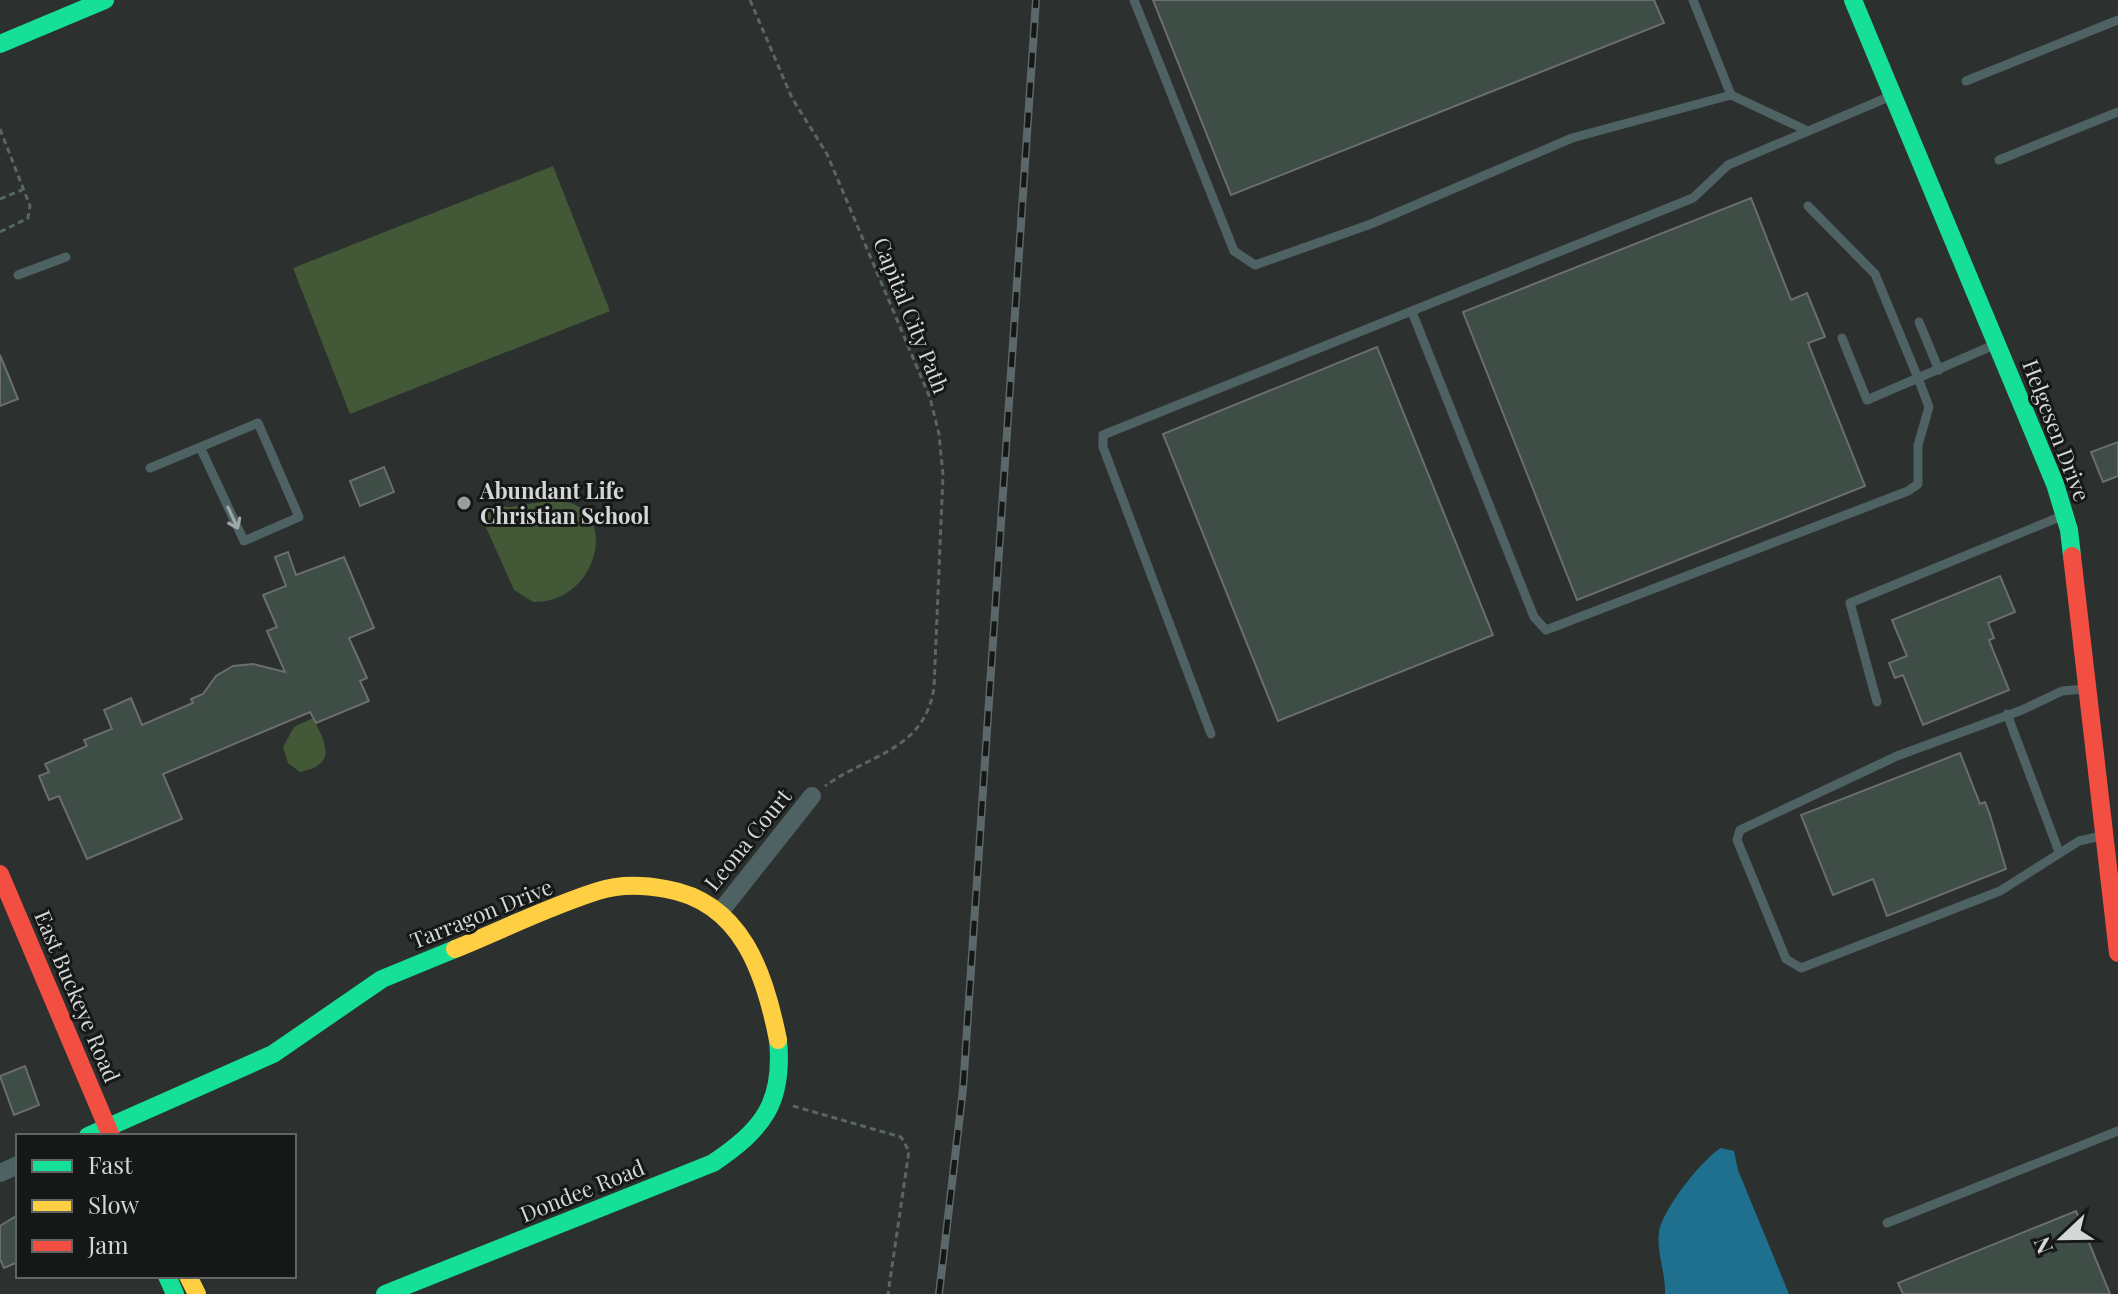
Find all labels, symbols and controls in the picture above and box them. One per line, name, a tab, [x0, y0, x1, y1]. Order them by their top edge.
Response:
street label: Capital City Path	[867, 233, 957, 397]
street label: Helgesen Drive	[2016, 355, 2098, 505]
place label: Abundant Life Christian School	[479, 475, 650, 530]
marker: Abundant Life Christian School	[455, 494, 473, 512]
one-way arrow	[226, 506, 241, 530]
street label: Leona Court	[697, 781, 798, 896]
street label: Tarragon Drive	[405, 871, 557, 955]
street label: East Buckeye Road	[28, 905, 128, 1087]
legend	[16, 1134, 296, 1278]
text: Fast	[88, 1148, 133, 1180]
street label: Dondee Road	[515, 1151, 649, 1229]
text: Slow	[88, 1188, 140, 1220]
north arrow	[2022, 1198, 2102, 1278]
text: Jam	[87, 1228, 129, 1260]
text: N	[2026, 1233, 2059, 1259]

